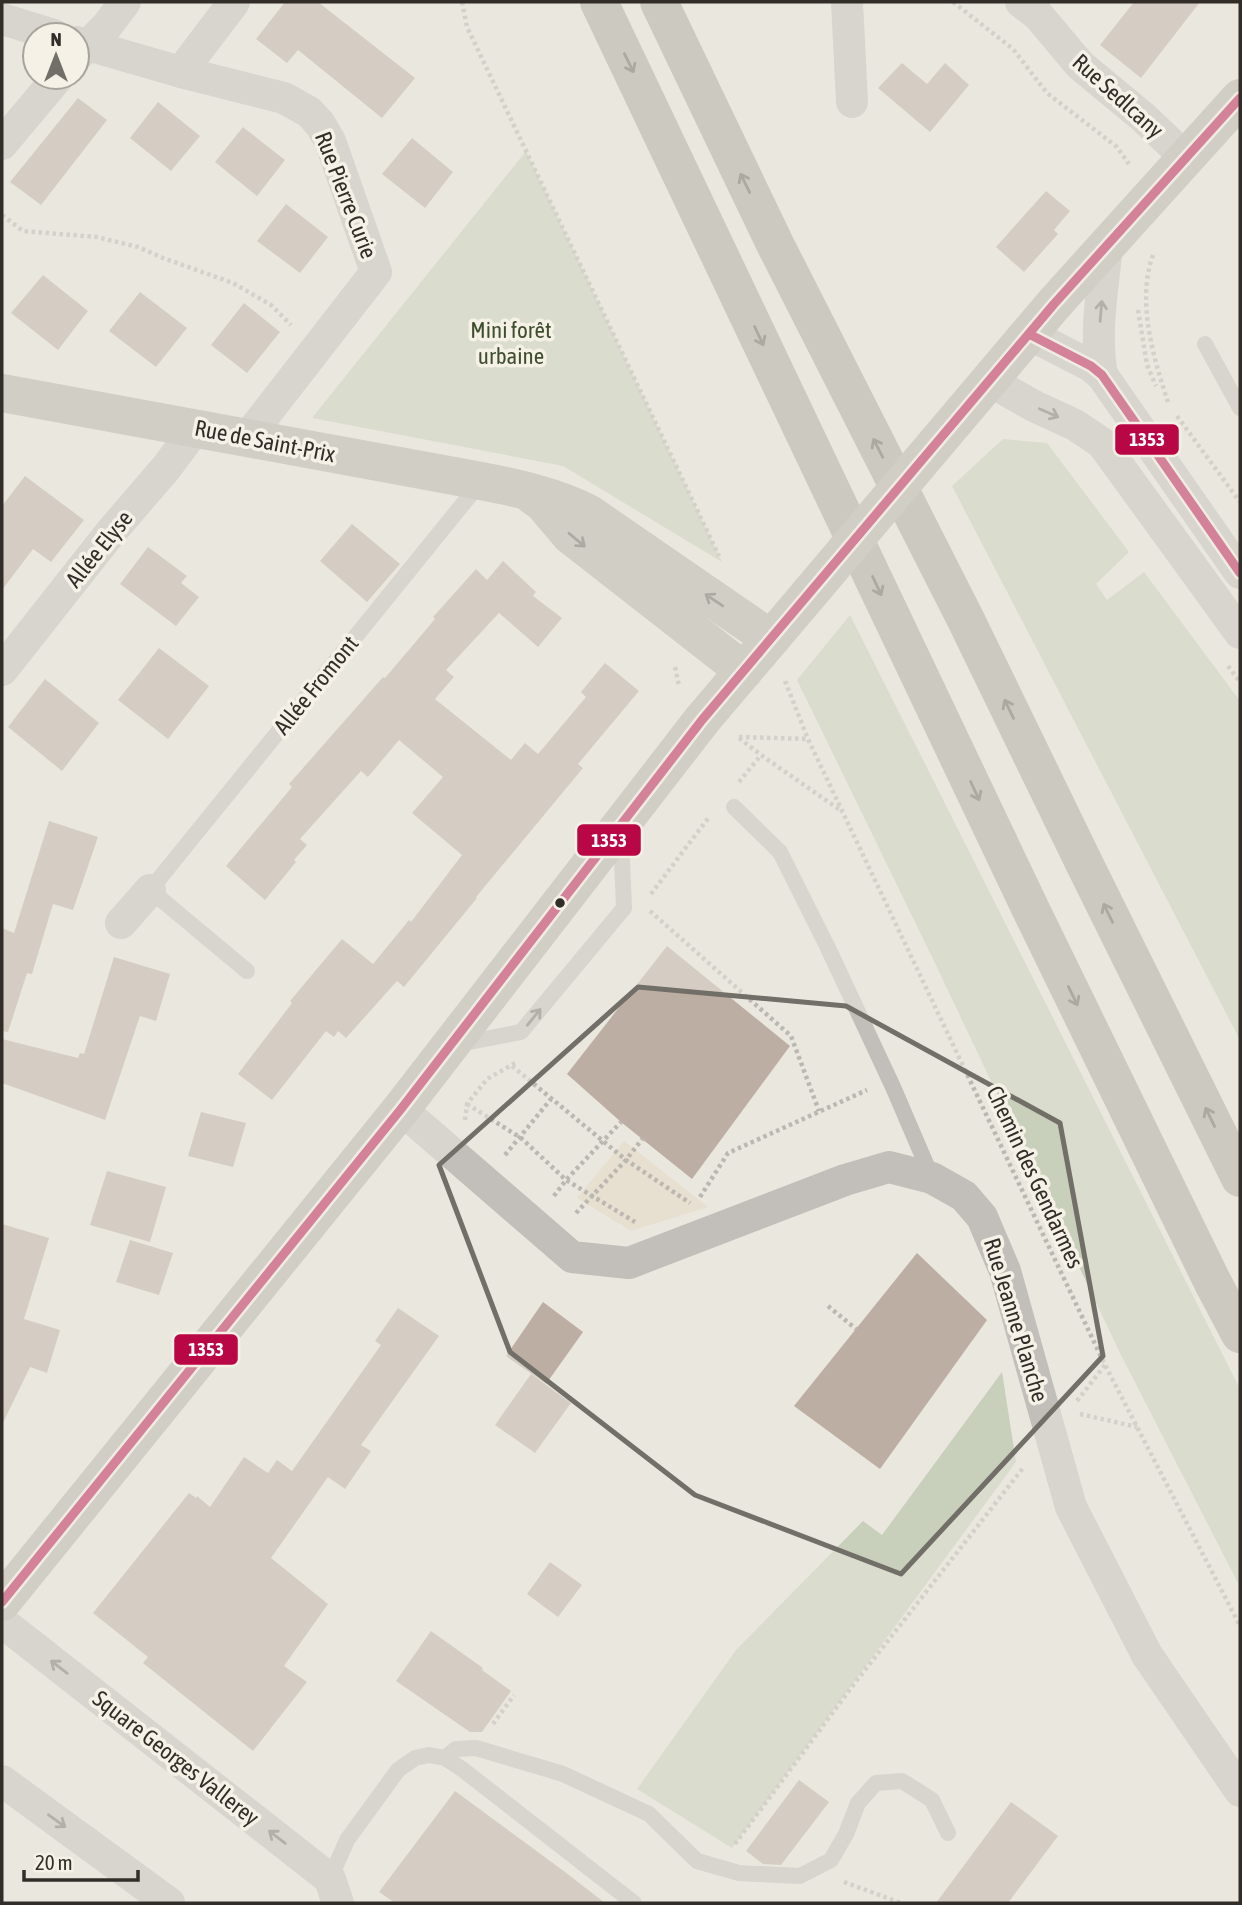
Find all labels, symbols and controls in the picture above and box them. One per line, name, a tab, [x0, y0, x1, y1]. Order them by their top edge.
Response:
north arrow	[21, 21, 91, 91]
text: N	[50, 28, 62, 50]
street label: Rue Sedlcany	[1067, 49, 1169, 143]
one-way arrow	[623, 52, 636, 73]
street label: Rue Pierre Curie	[310, 128, 382, 262]
one-way arrow	[738, 172, 751, 194]
one-way arrow	[1095, 300, 1108, 323]
park label: Mini forêt urbaine	[470, 317, 552, 369]
one-way arrow	[753, 325, 766, 346]
one-way arrow	[1037, 407, 1059, 420]
street label: Rue de Saint-Prix	[193, 415, 337, 467]
line badge: 1353	[1114, 423, 1180, 456]
text: 1353	[1129, 428, 1165, 450]
one-way arrow	[871, 438, 885, 459]
street label: Allée Elyse	[60, 506, 138, 592]
one-way arrow	[567, 532, 585, 548]
one-way arrow	[871, 575, 884, 596]
one-way arrow	[705, 593, 724, 607]
street label: Allée Fromont	[269, 631, 363, 739]
one-way arrow	[1001, 699, 1015, 720]
one-way arrow	[968, 780, 982, 801]
line badge: 1353	[576, 823, 642, 857]
text: 1353	[591, 829, 627, 851]
unlabelled marker	[553, 896, 567, 910]
one-way arrow	[1101, 903, 1115, 924]
one-way arrow	[1066, 985, 1080, 1006]
one-way arrow	[526, 1008, 542, 1026]
street label: Chemin des Gendarmes	[981, 1082, 1089, 1272]
one-way arrow	[1202, 1107, 1216, 1128]
street label: Rue Jeanne Planche	[979, 1235, 1053, 1405]
line badge: 1353	[173, 1333, 239, 1366]
text: 1353	[188, 1338, 224, 1360]
one-way arrow	[50, 1659, 68, 1674]
street label: Square Georges Vallerey	[88, 1685, 264, 1831]
one-way arrow	[47, 1814, 66, 1829]
one-way arrow	[268, 1829, 286, 1844]
scale bar	[24, 1839, 138, 1883]
text: 20 m	[35, 1850, 73, 1874]

